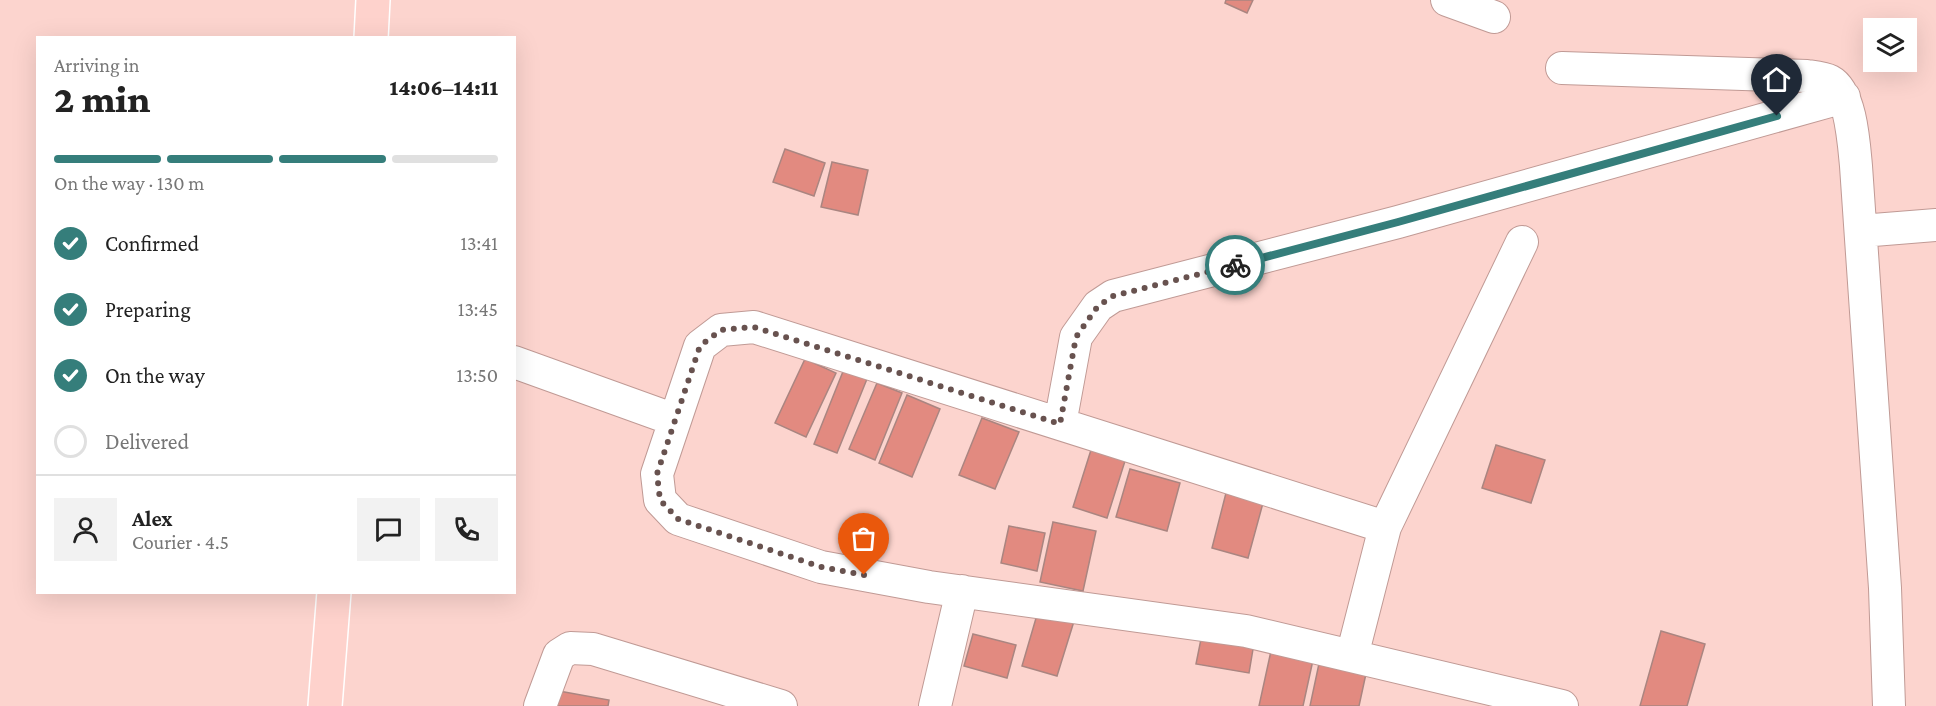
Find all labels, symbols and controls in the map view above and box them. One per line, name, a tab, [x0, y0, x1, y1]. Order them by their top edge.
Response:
map controls	[1863, 18, 1917, 72]
button: layers	[1863, 18, 1917, 72]
text: Arriving in	[54, 54, 139, 76]
pin	[1751, 54, 1802, 116]
icon: home	[1760, 63, 1793, 96]
text: 14:06–14:11	[390, 75, 498, 100]
text: 2 min	[54, 77, 150, 120]
text: On the way · 130 m	[54, 172, 204, 194]
icon: check	[54, 227, 87, 260]
text: Confirmed	[105, 231, 199, 256]
text: 13:41	[460, 232, 498, 254]
courier	[1205, 235, 1265, 295]
icon: bike	[1219, 249, 1252, 282]
icon: check	[54, 293, 87, 326]
text: Preparing	[105, 297, 191, 322]
text: 13:45	[458, 298, 498, 320]
icon: check	[54, 359, 87, 392]
text: On the way	[105, 363, 205, 388]
text: 13:50	[457, 364, 498, 386]
text: Delivered	[105, 429, 189, 454]
button: person	[54, 498, 117, 561]
button: chat	[357, 498, 420, 561]
button: phone	[435, 498, 498, 561]
text: Alex	[132, 506, 173, 531]
pin	[838, 513, 889, 575]
icon: bag	[847, 522, 880, 555]
text: Courier · 4.5	[132, 531, 229, 553]

